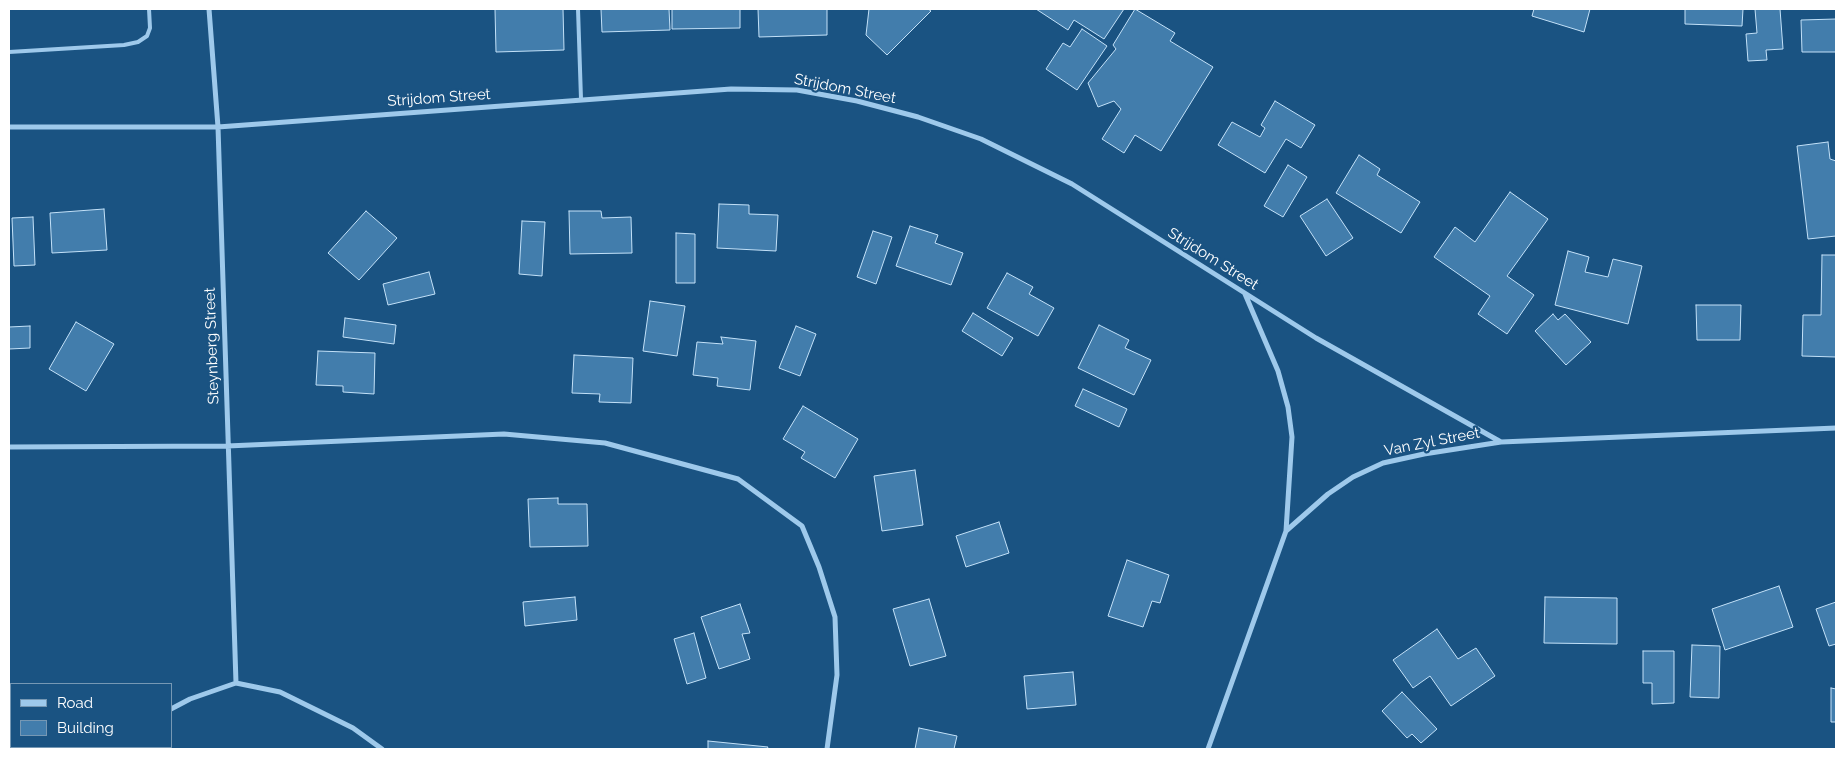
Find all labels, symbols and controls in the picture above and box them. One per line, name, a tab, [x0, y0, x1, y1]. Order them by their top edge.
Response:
street label: Strijdom Street	[793, 70, 897, 108]
street label: Strijdom Street	[387, 85, 491, 111]
street label: Strijdom Street	[1164, 224, 1262, 294]
street label: Steynberg Street	[201, 287, 223, 405]
street label: Van Zyl Street	[1383, 424, 1481, 460]
legend	[10, 683, 172, 748]
text: Road	[57, 694, 93, 712]
text: Building	[57, 719, 114, 737]

